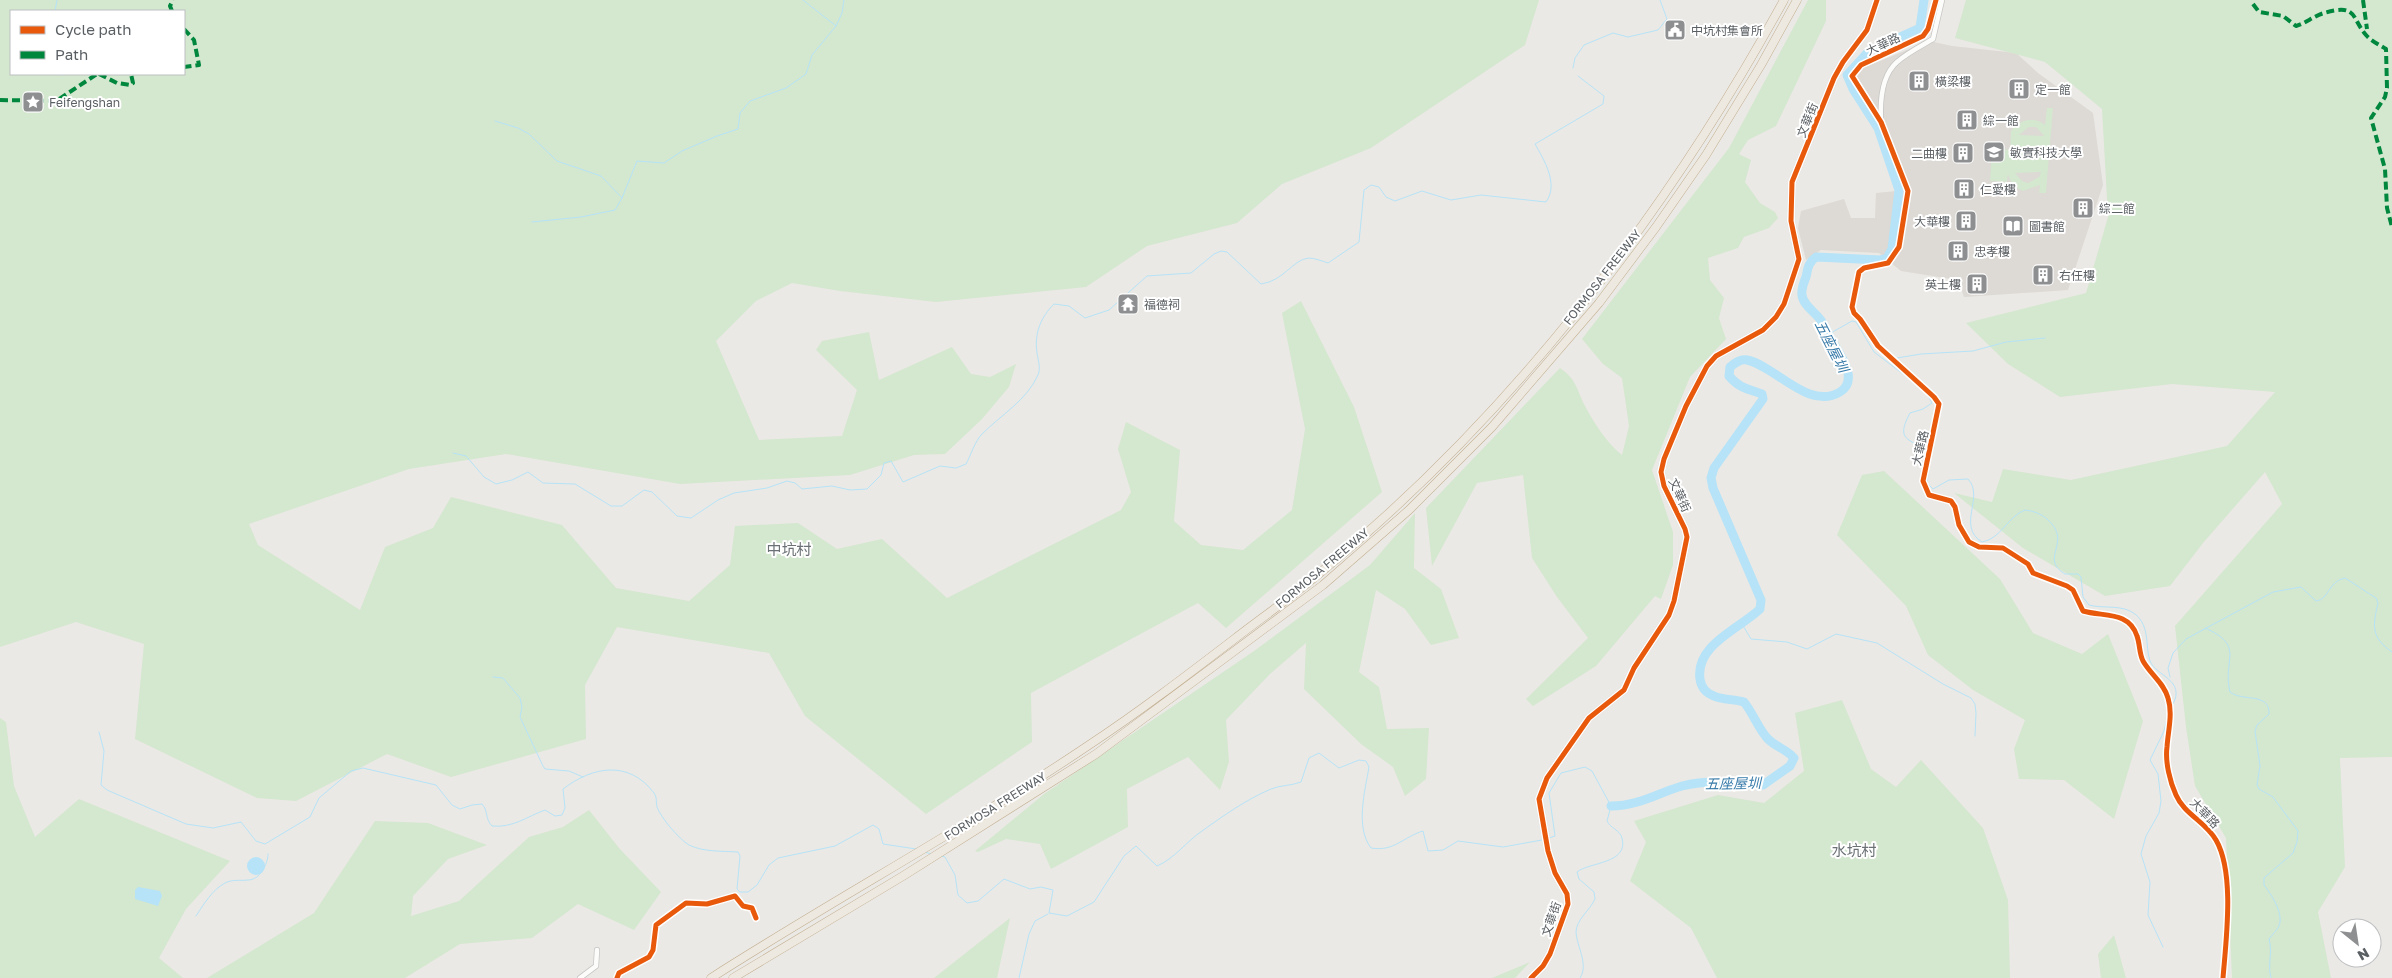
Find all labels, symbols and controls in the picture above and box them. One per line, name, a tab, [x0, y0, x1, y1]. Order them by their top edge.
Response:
legend	[10, 10, 185, 75]
public building icon: 中坑村集會所	[1663, 18, 1687, 42]
text: Cycle path	[55, 20, 131, 38]
place label: 中坑村集會所	[1691, 23, 1763, 38]
street label: 大華路	[1864, 30, 1902, 58]
text: Path	[55, 45, 88, 63]
building icon: 橫梁樓	[1907, 69, 1931, 93]
place label: 橫梁樓	[1935, 74, 1971, 89]
building icon: 定一館	[2007, 77, 2031, 101]
place label: 定一館	[2035, 82, 2071, 97]
place icon: Feifengshan	[21, 90, 45, 114]
place label: Feifengshan	[49, 95, 120, 110]
street label: 文華街	[1793, 100, 1821, 140]
building icon: 綜一館	[1955, 108, 1979, 132]
place label: 綜一館	[1983, 113, 2019, 128]
school or university icon: 敏實科技大學	[1982, 140, 2006, 164]
building icon: 二曲樓	[1951, 141, 1975, 165]
place label: 敏實科技大學	[2010, 145, 2082, 160]
place label: 二曲樓	[1911, 146, 1947, 161]
building icon: 仁愛樓	[1952, 177, 1976, 201]
place label: 仁愛樓	[1980, 182, 2016, 197]
building icon: 綜二館	[2071, 196, 2095, 220]
place label: 綜二館	[2099, 201, 2135, 216]
building icon: 大華樓	[1954, 209, 1978, 233]
place label: 大華樓	[1914, 214, 1950, 229]
library icon: 圖書館	[2001, 214, 2025, 238]
place label: 圖書館	[2029, 219, 2065, 234]
street label: FORMOSA FREEWAY	[1560, 226, 1644, 328]
building icon: 忠孝樓	[1946, 239, 1970, 263]
place label: 忠孝樓	[1974, 244, 2010, 259]
building icon: 右任樓	[2031, 263, 2055, 287]
place label: 右任樓	[2059, 268, 2095, 283]
building icon: 英士樓	[1965, 272, 1989, 296]
place label: 英士樓	[1925, 277, 1961, 292]
temple icon: 福德祠	[1116, 292, 1140, 316]
place label: 福德祠	[1144, 297, 1180, 312]
water label: 五座屋圳	[1812, 317, 1853, 377]
street label: 大華路	[1909, 429, 1931, 467]
street label: 文華街	[1666, 475, 1694, 515]
street label: FORMOSA FREEWAY	[1272, 524, 1372, 611]
district label: 中坑村	[766, 540, 812, 558]
street label: FORMOSA FREEWAY	[941, 768, 1049, 843]
water label: 五座屋圳	[1705, 774, 1763, 792]
street label: 大華路	[2187, 795, 2223, 831]
district label: 水坑村	[1831, 841, 1877, 859]
street label: 文華街	[1538, 900, 1564, 938]
north arrow	[2332, 918, 2382, 968]
text: N	[2355, 945, 2373, 965]

